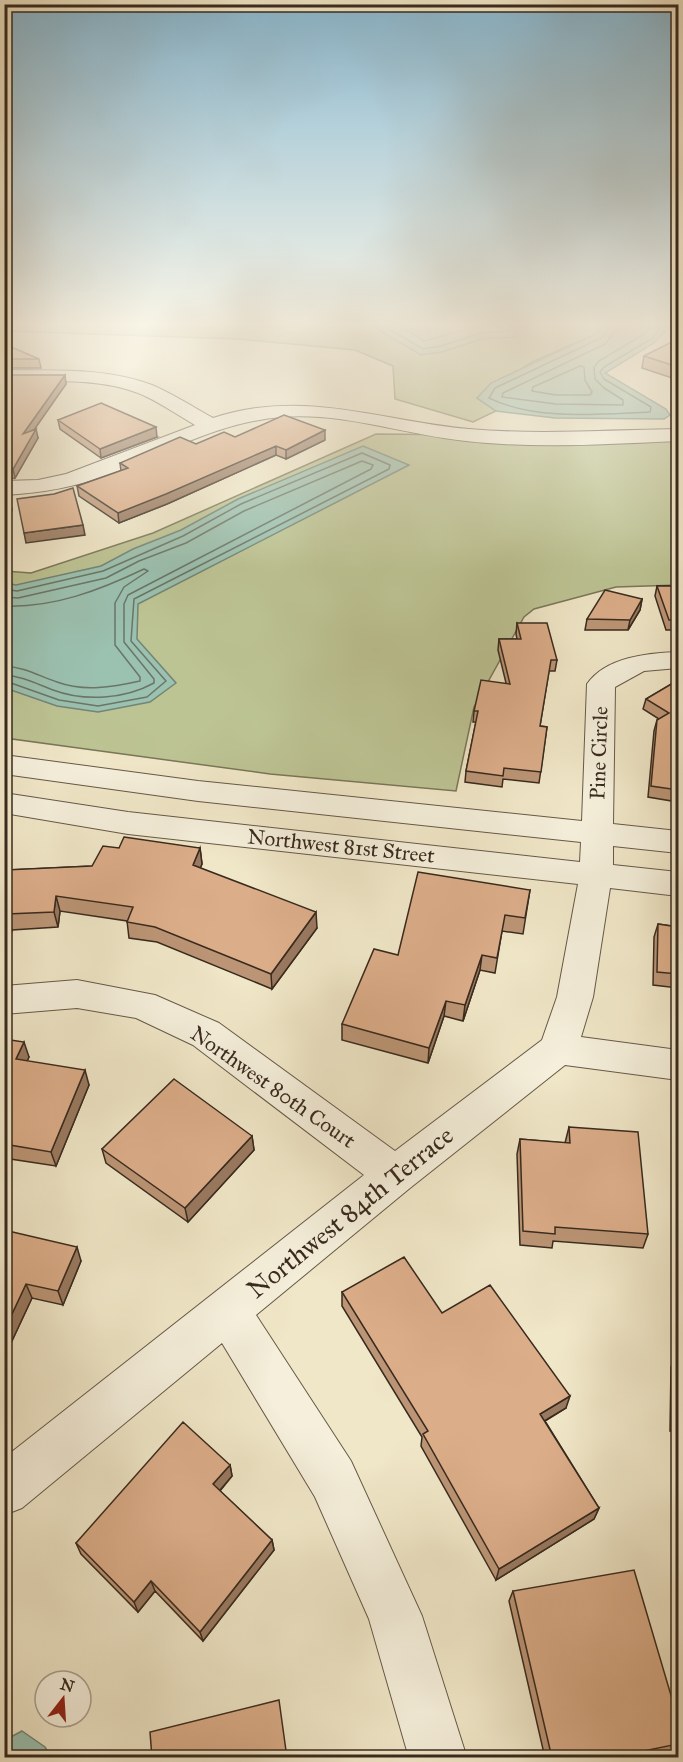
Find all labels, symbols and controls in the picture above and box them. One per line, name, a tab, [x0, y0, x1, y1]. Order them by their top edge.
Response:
street label: Pine Circle	[584, 706, 614, 800]
street label: Northwest 81st Street	[246, 823, 436, 869]
street label: Northwest 80th Court	[186, 1020, 361, 1154]
street label: Northwest 84th Terrace	[240, 1119, 460, 1305]
north arrow	[33, 1669, 93, 1729]
text: N	[58, 1674, 77, 1696]

